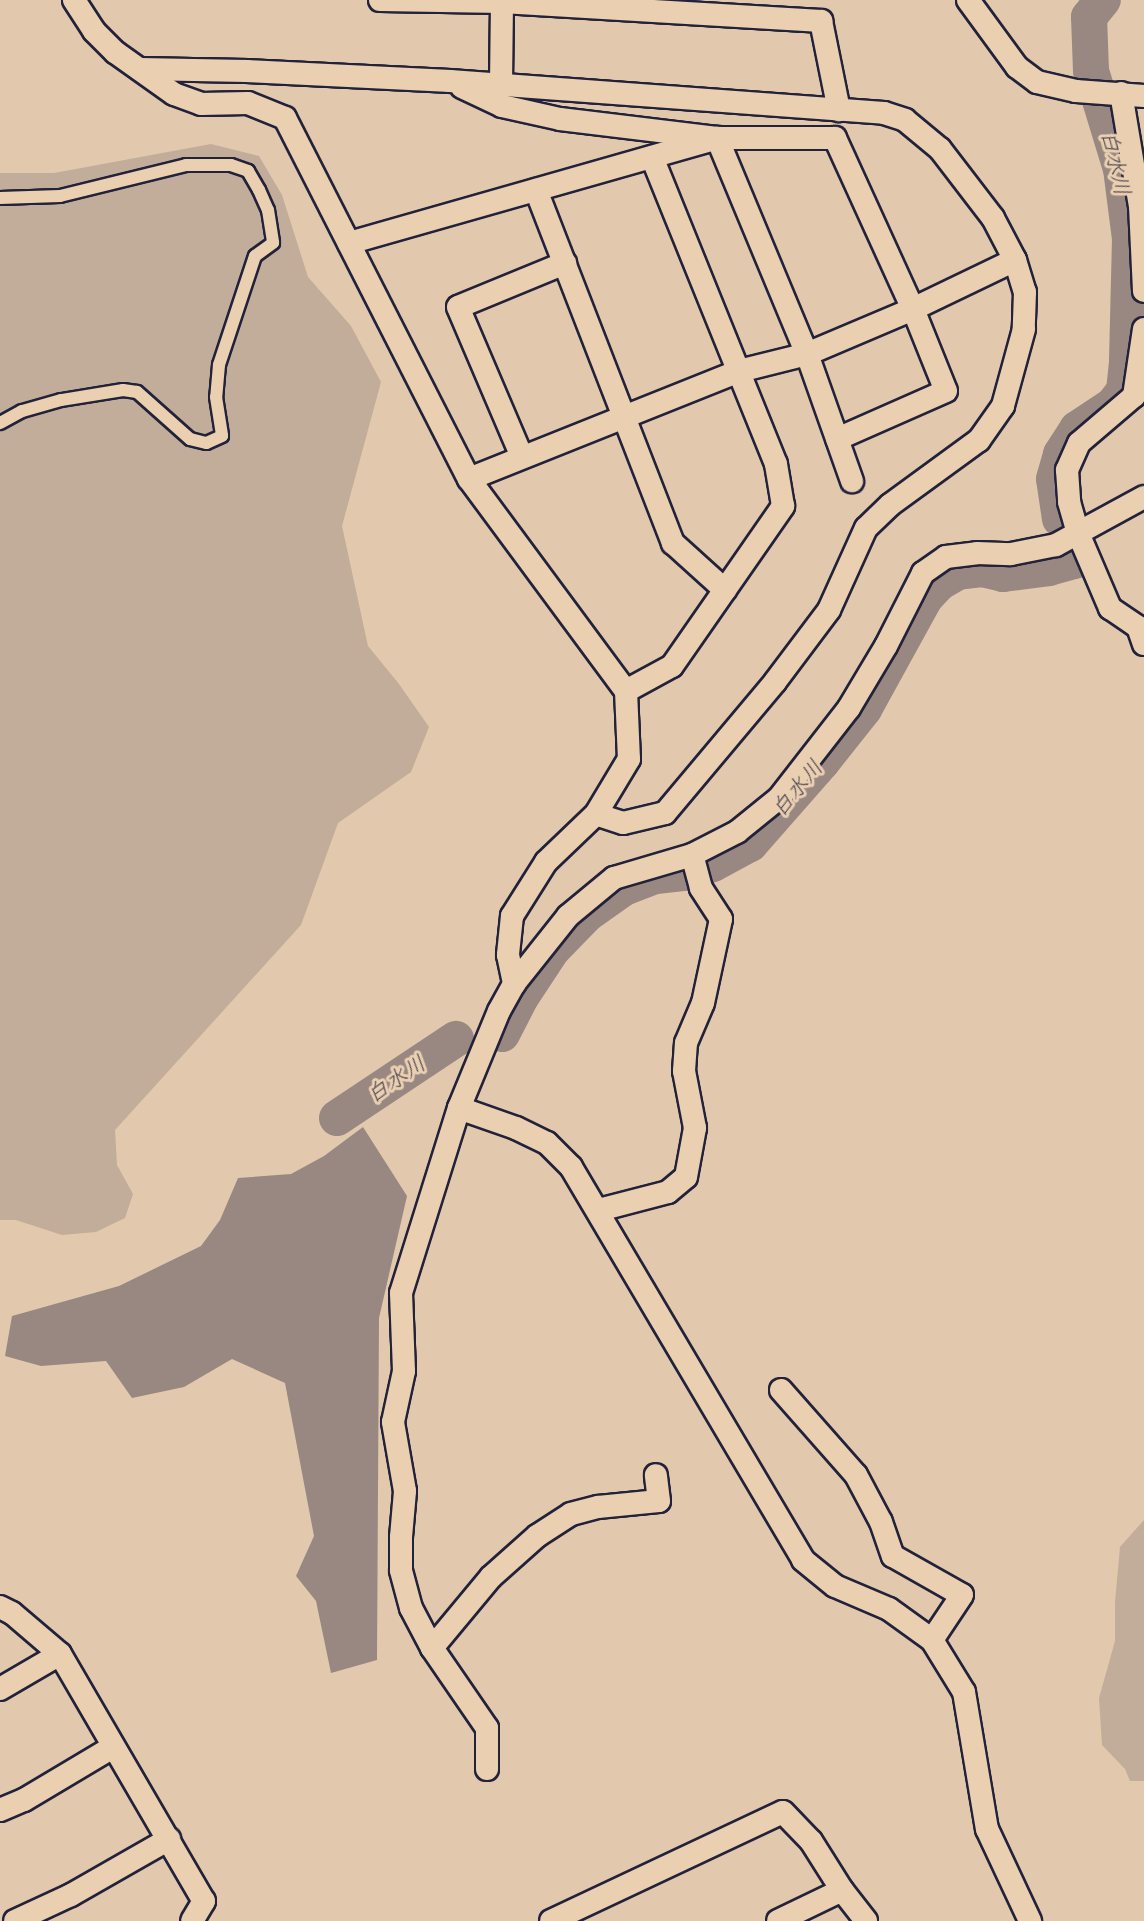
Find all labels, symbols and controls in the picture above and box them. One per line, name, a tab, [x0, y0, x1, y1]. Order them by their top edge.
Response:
water label: 白水川	[1096, 128, 1136, 198]
water label: 白水川	[766, 754, 828, 822]
water label: 白水川	[361, 1050, 431, 1108]

